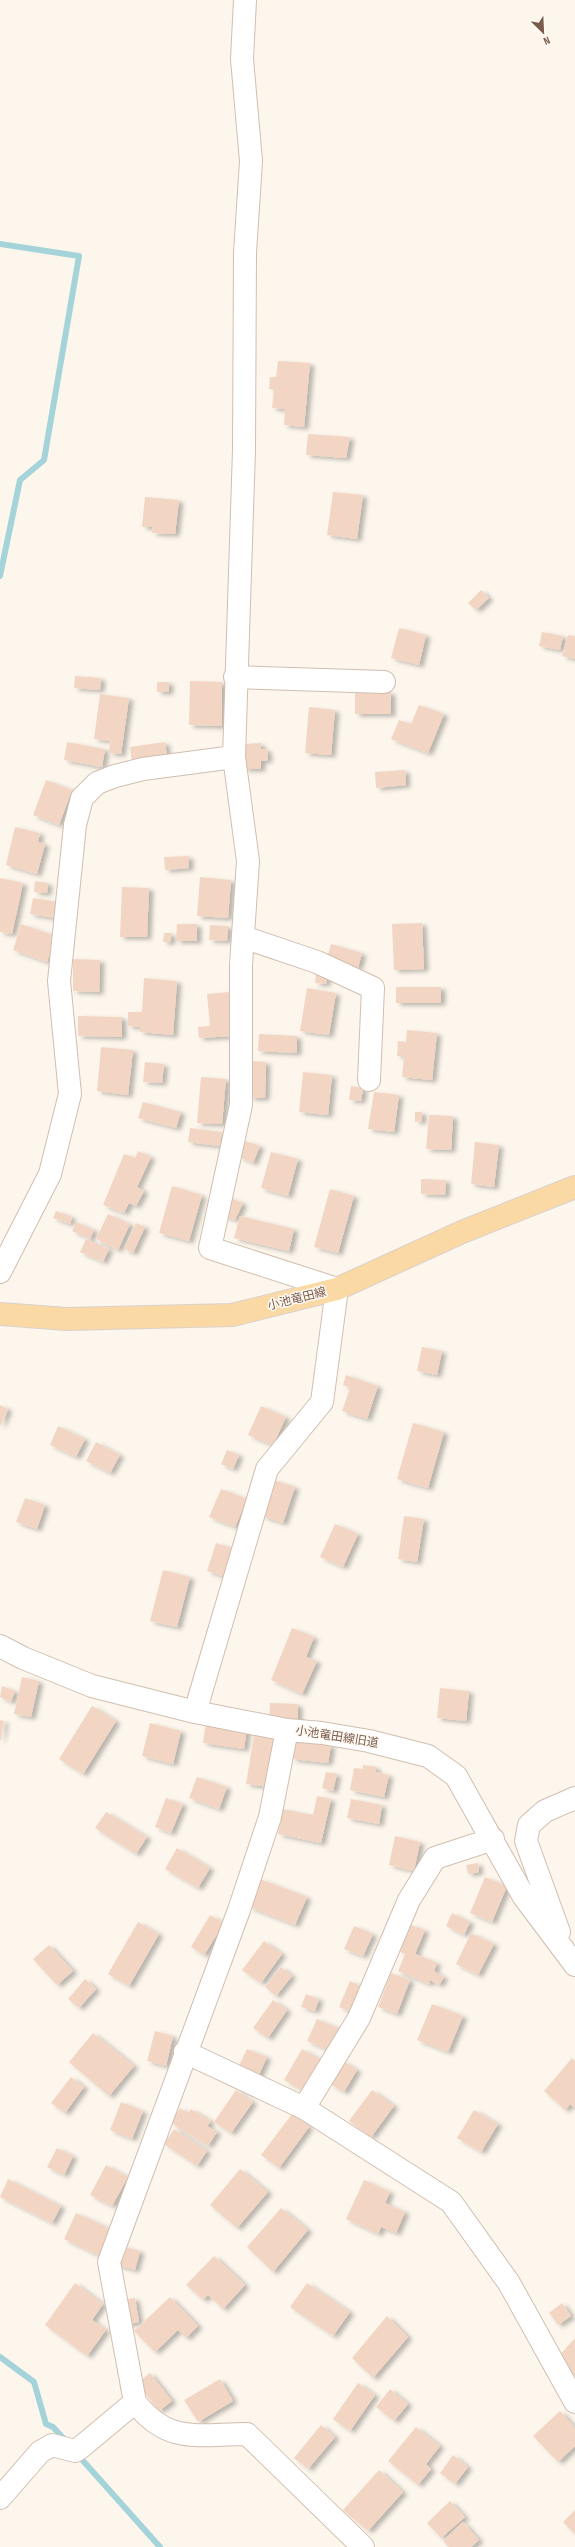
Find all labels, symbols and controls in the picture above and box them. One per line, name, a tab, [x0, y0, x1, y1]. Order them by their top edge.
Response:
north arrow	[523, 12, 563, 52]
text: N	[541, 34, 552, 48]
street label: 小池竜田線	[266, 1284, 328, 1314]
street label: 小池竜田線旧道	[294, 1723, 380, 1751]

